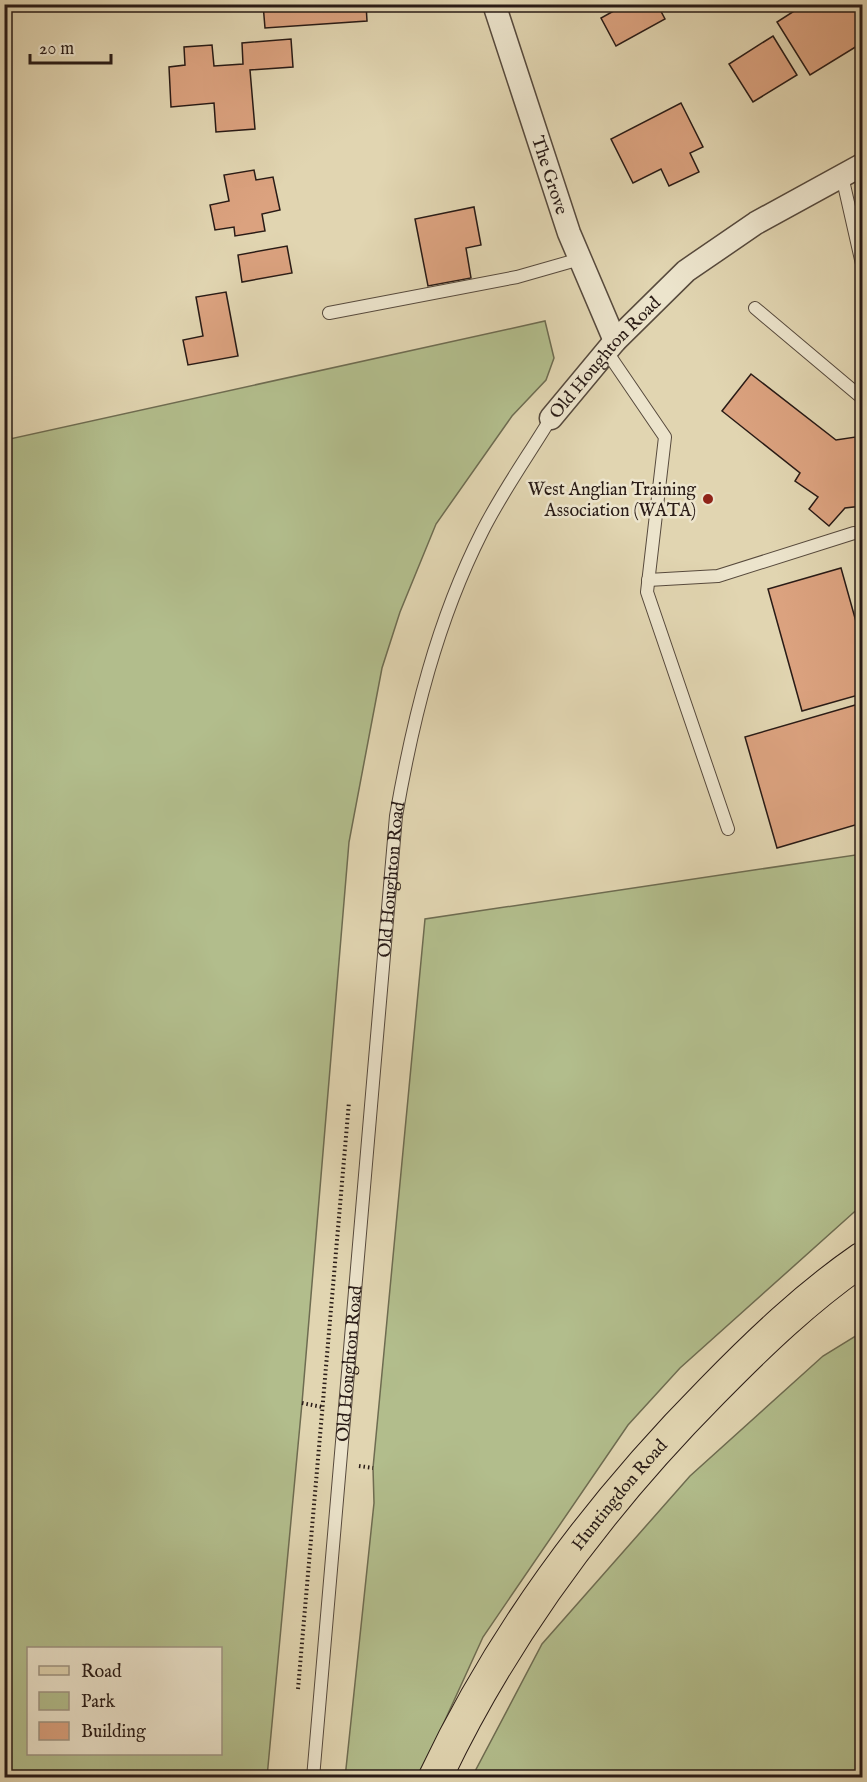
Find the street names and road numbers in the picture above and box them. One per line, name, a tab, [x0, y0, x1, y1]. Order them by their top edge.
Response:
street label: The Grove	[525, 133, 572, 218]
street label: Old Houghton Road	[545, 292, 667, 424]
street label: Old Houghton Road	[374, 799, 411, 959]
street label: Old Houghton Road	[332, 1284, 368, 1443]
street label: Huntingdon Road	[567, 1435, 673, 1556]

